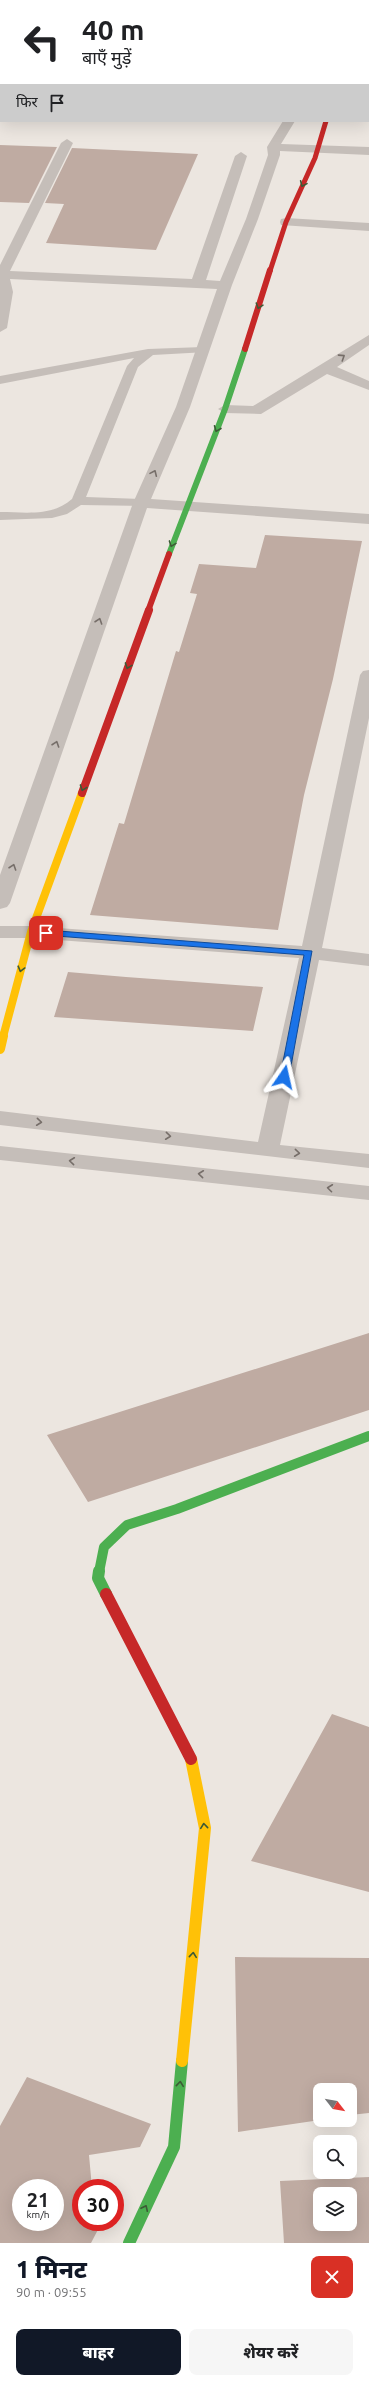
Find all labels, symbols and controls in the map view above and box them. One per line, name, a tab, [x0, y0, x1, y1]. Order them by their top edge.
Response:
text: 40 m	[82, 14, 144, 45]
icon: left	[16, 16, 68, 68]
text: बाएँ मुड़ें	[82, 47, 131, 67]
icon: arrive	[46, 92, 68, 114]
text: फिर	[16, 93, 38, 110]
one-way arrow	[300, 179, 308, 187]
one-way arrow	[255, 302, 264, 309]
one-way arrow	[338, 355, 345, 362]
one-way arrow	[214, 425, 222, 432]
one-way arrow	[149, 470, 157, 477]
one-way arrow	[169, 540, 177, 547]
one-way arrow	[94, 618, 103, 625]
one-way arrow	[124, 662, 132, 669]
one-way arrow	[51, 740, 60, 747]
one-way arrow	[79, 784, 88, 791]
one-way arrow	[8, 863, 17, 870]
pin	[29, 916, 63, 950]
icon: arrive	[35, 922, 57, 944]
one-way arrow	[17, 966, 25, 973]
position arrow	[263, 1056, 305, 1098]
one-way arrow	[36, 1118, 42, 1127]
one-way arrow	[165, 1132, 171, 1141]
one-way arrow	[294, 1149, 300, 1158]
one-way arrow	[69, 1156, 75, 1165]
one-way arrow	[198, 1170, 204, 1179]
one-way arrow	[327, 1184, 333, 1193]
one-way arrow	[200, 1822, 209, 1829]
one-way arrow	[188, 1952, 197, 1958]
one-way arrow	[175, 2081, 184, 2087]
north arrow	[313, 2083, 357, 2127]
map controls	[313, 2083, 357, 2231]
button: search	[313, 2135, 357, 2179]
speed limit sign: 30	[72, 2179, 124, 2231]
button: layers	[313, 2187, 357, 2231]
text: 21	[27, 2188, 49, 2211]
one-way arrow	[140, 2204, 148, 2212]
text: km/h	[26, 2209, 50, 2220]
text: 1 मिनट	[16, 2256, 87, 2283]
button: close	[311, 2256, 353, 2298]
text: 90 m · 09:55	[16, 2285, 87, 2299]
button: बाहर	[16, 2329, 181, 2375]
button: शेयर करें	[189, 2329, 353, 2375]

